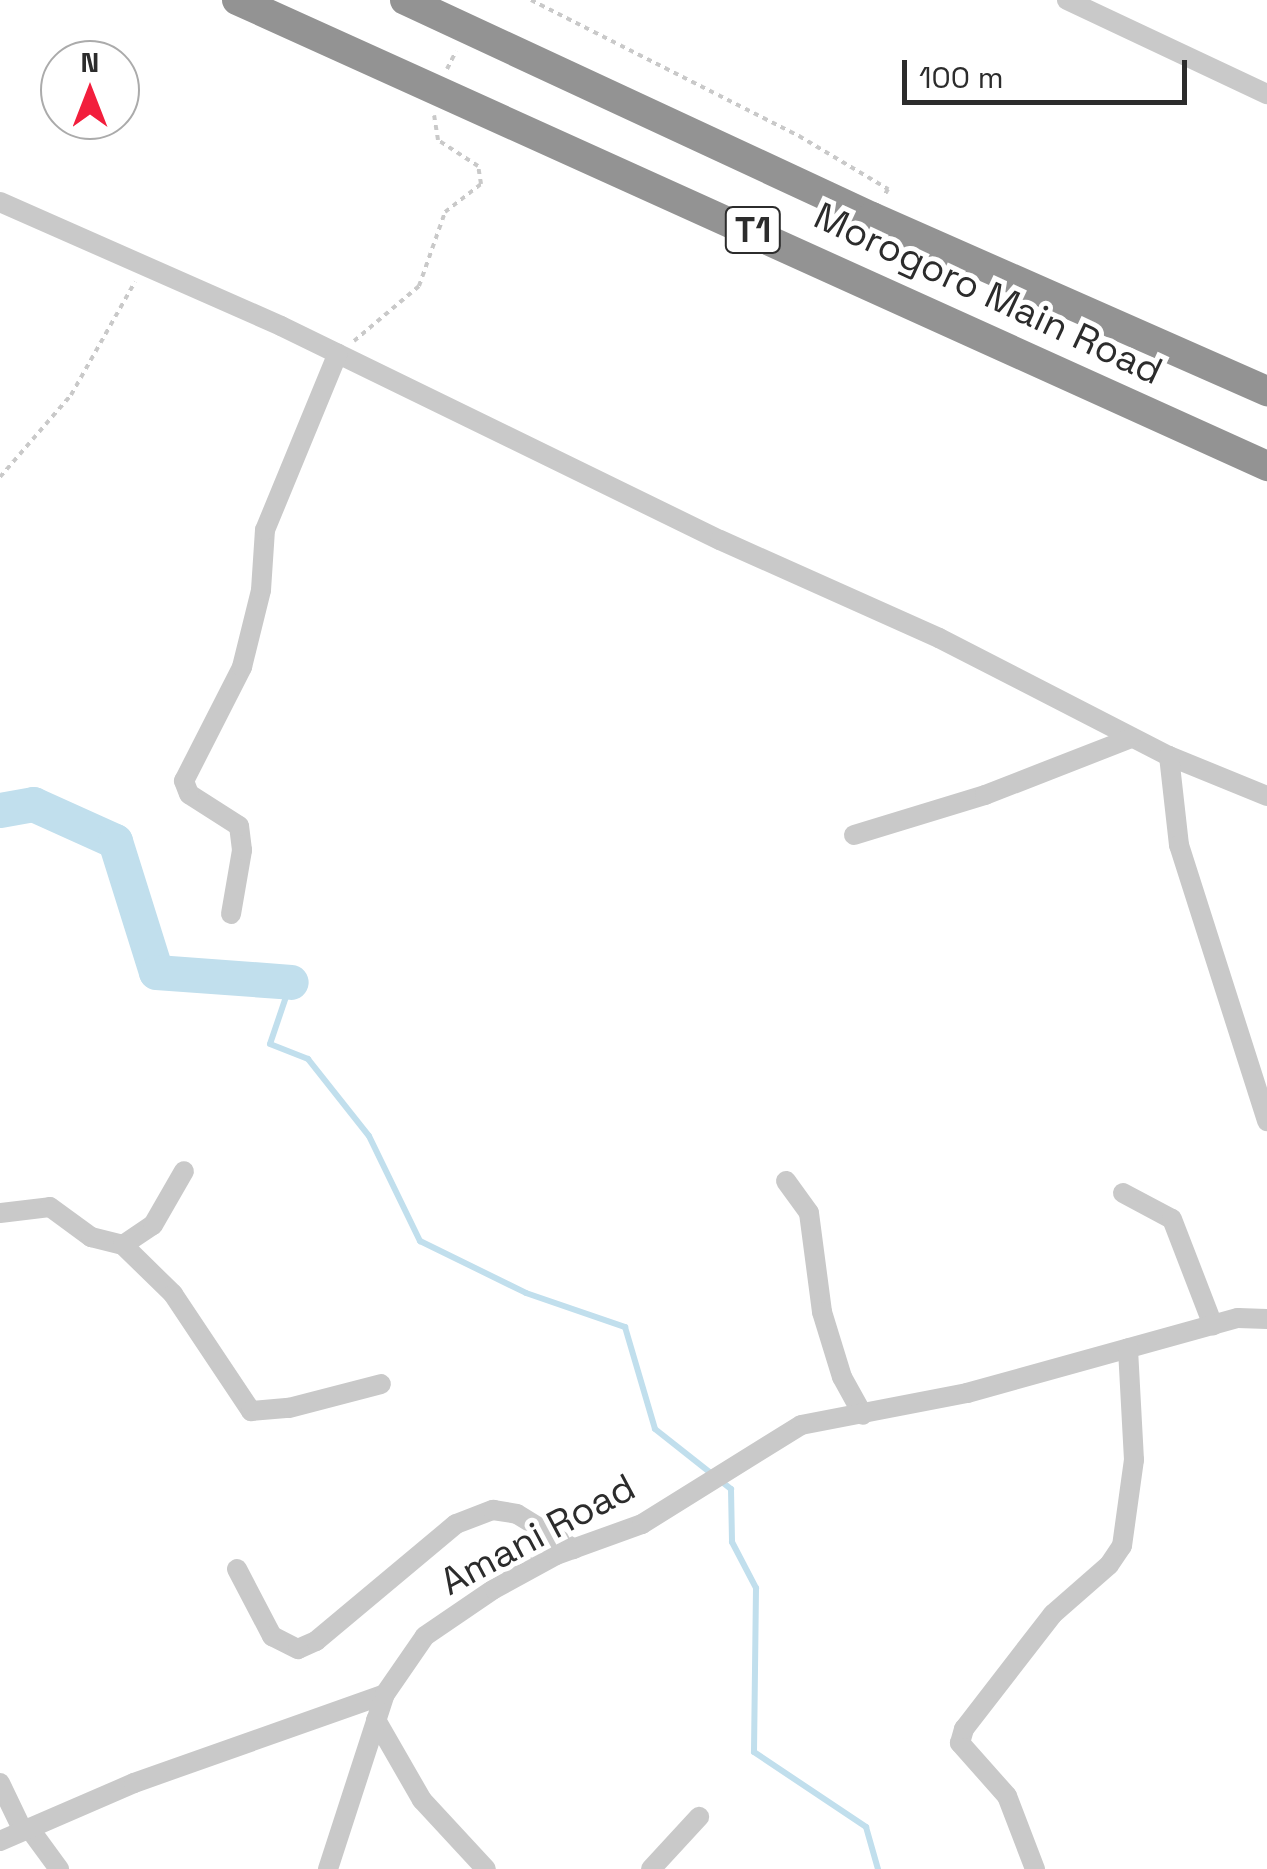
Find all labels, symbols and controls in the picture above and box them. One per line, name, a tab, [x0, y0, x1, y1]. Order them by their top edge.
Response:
north arrow	[40, 40, 140, 140]
scale bar	[907, 40, 1192, 102]
text: N	[81, 44, 99, 80]
text: 100 m	[919, 58, 1004, 97]
street label: Morogoro Main Road	[807, 193, 1169, 395]
road number: T1	[723, 200, 783, 260]
street label: Amani Road	[433, 1465, 643, 1605]

